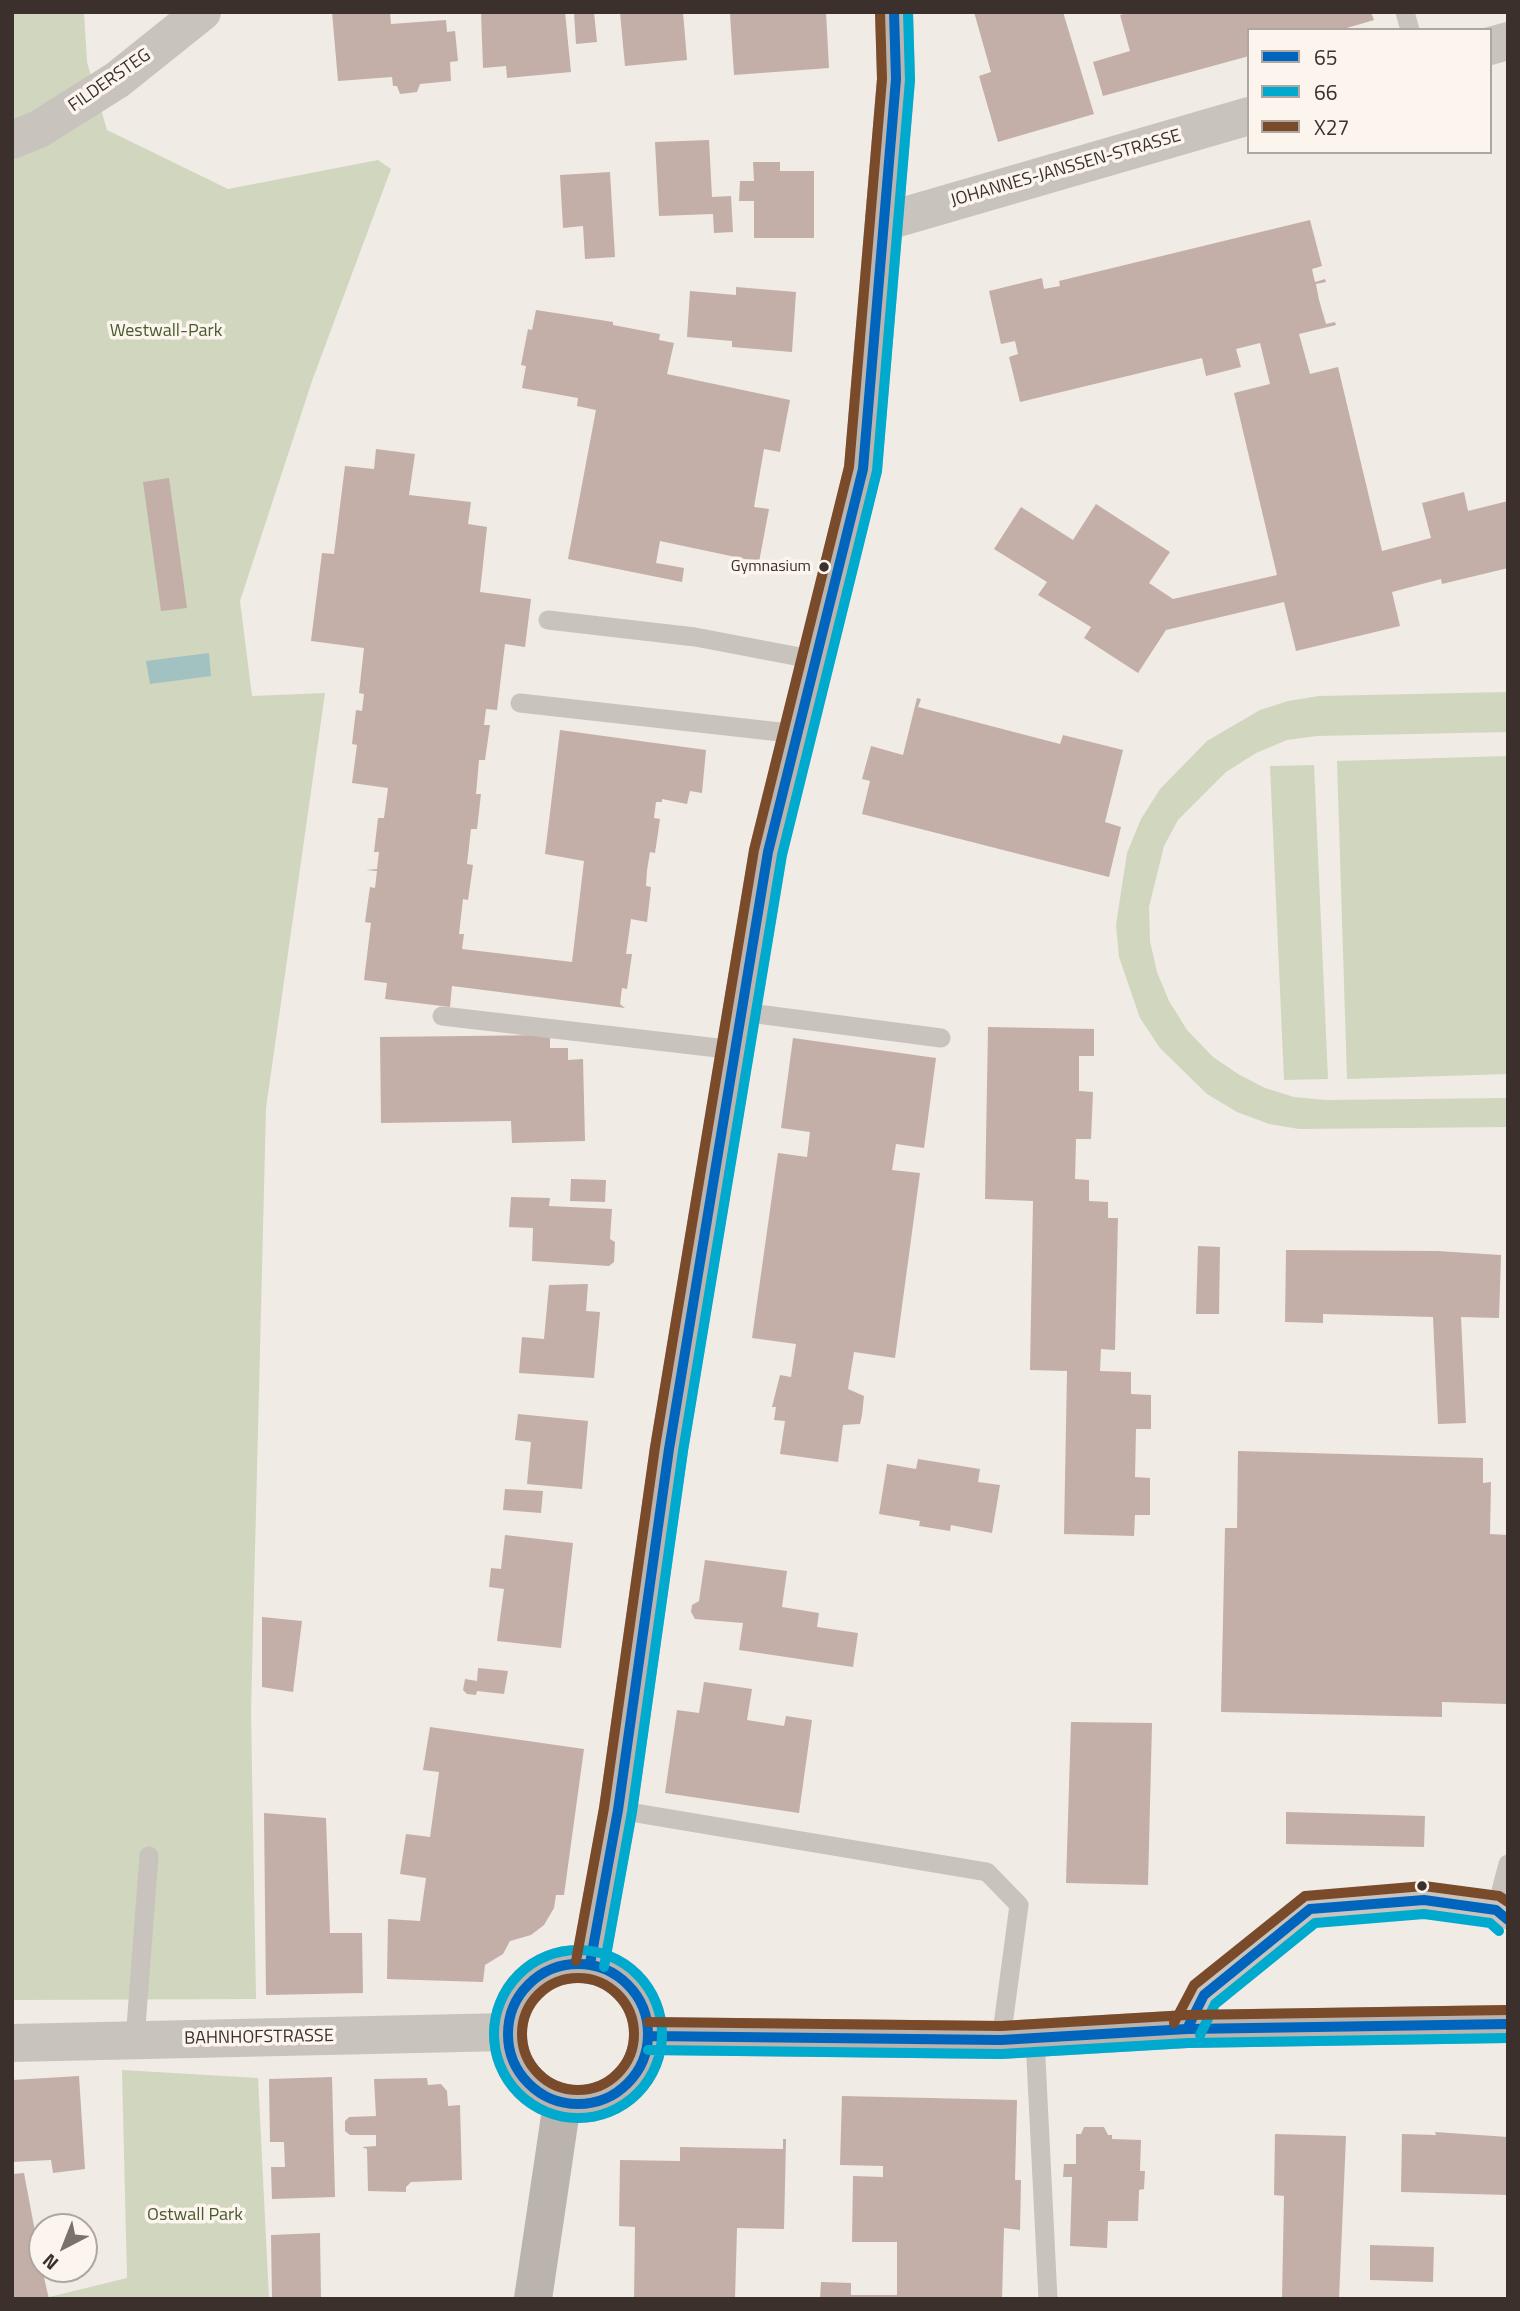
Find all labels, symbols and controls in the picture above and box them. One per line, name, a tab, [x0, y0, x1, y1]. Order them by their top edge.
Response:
legend	[1247, 28, 1492, 154]
text: 65	[1314, 41, 1338, 73]
street label: FILDERSTEG	[65, 45, 155, 117]
text: 66	[1314, 76, 1338, 108]
text: X27	[1314, 111, 1349, 143]
street label: JOHANNES-JANSSEN-STRASSE	[948, 126, 1184, 212]
park label: Westwall-Park	[110, 321, 222, 343]
place label: Gymnasium	[731, 557, 811, 577]
marker: Gymnasium	[817, 560, 831, 574]
unlabelled marker	[1415, 1879, 1429, 1893]
street label: BAHNHOFSTRASSE	[184, 2026, 334, 2050]
park label: Ostwall Park	[147, 2205, 243, 2227]
north arrow	[28, 2213, 98, 2283]
text: N	[35, 2247, 65, 2278]

